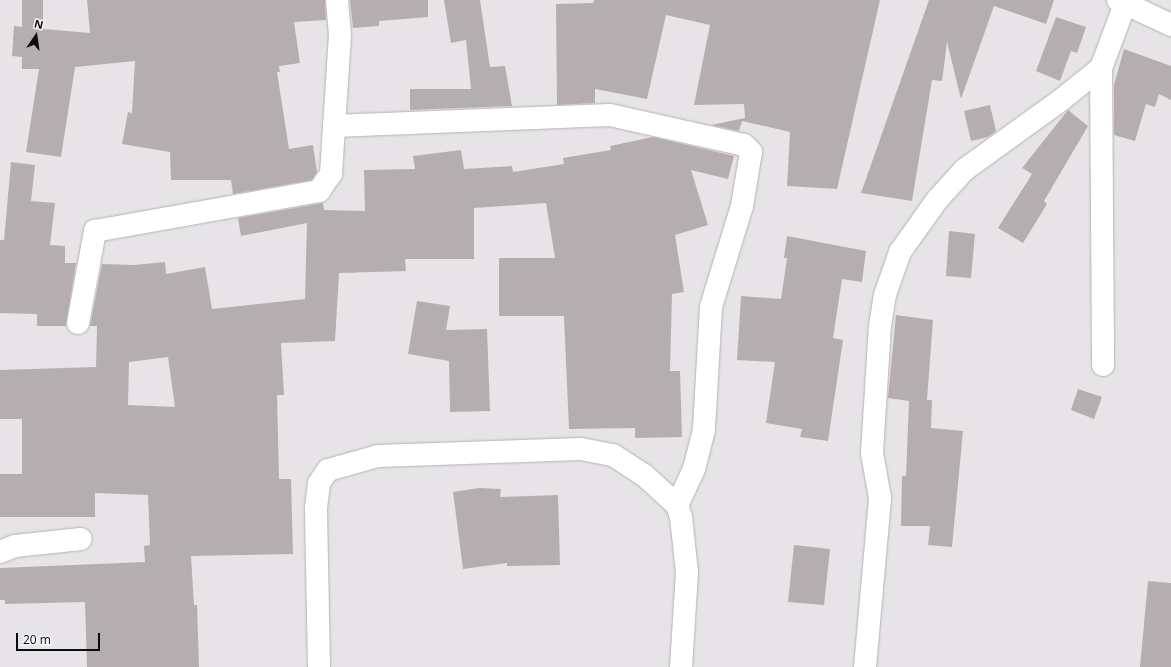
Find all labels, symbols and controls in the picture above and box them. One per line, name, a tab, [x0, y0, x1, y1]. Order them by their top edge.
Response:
north arrow	[16, 16, 56, 56]
text: N	[33, 16, 45, 32]
scale bar	[18, 625, 102, 651]
text: 20 m	[23, 631, 51, 648]

